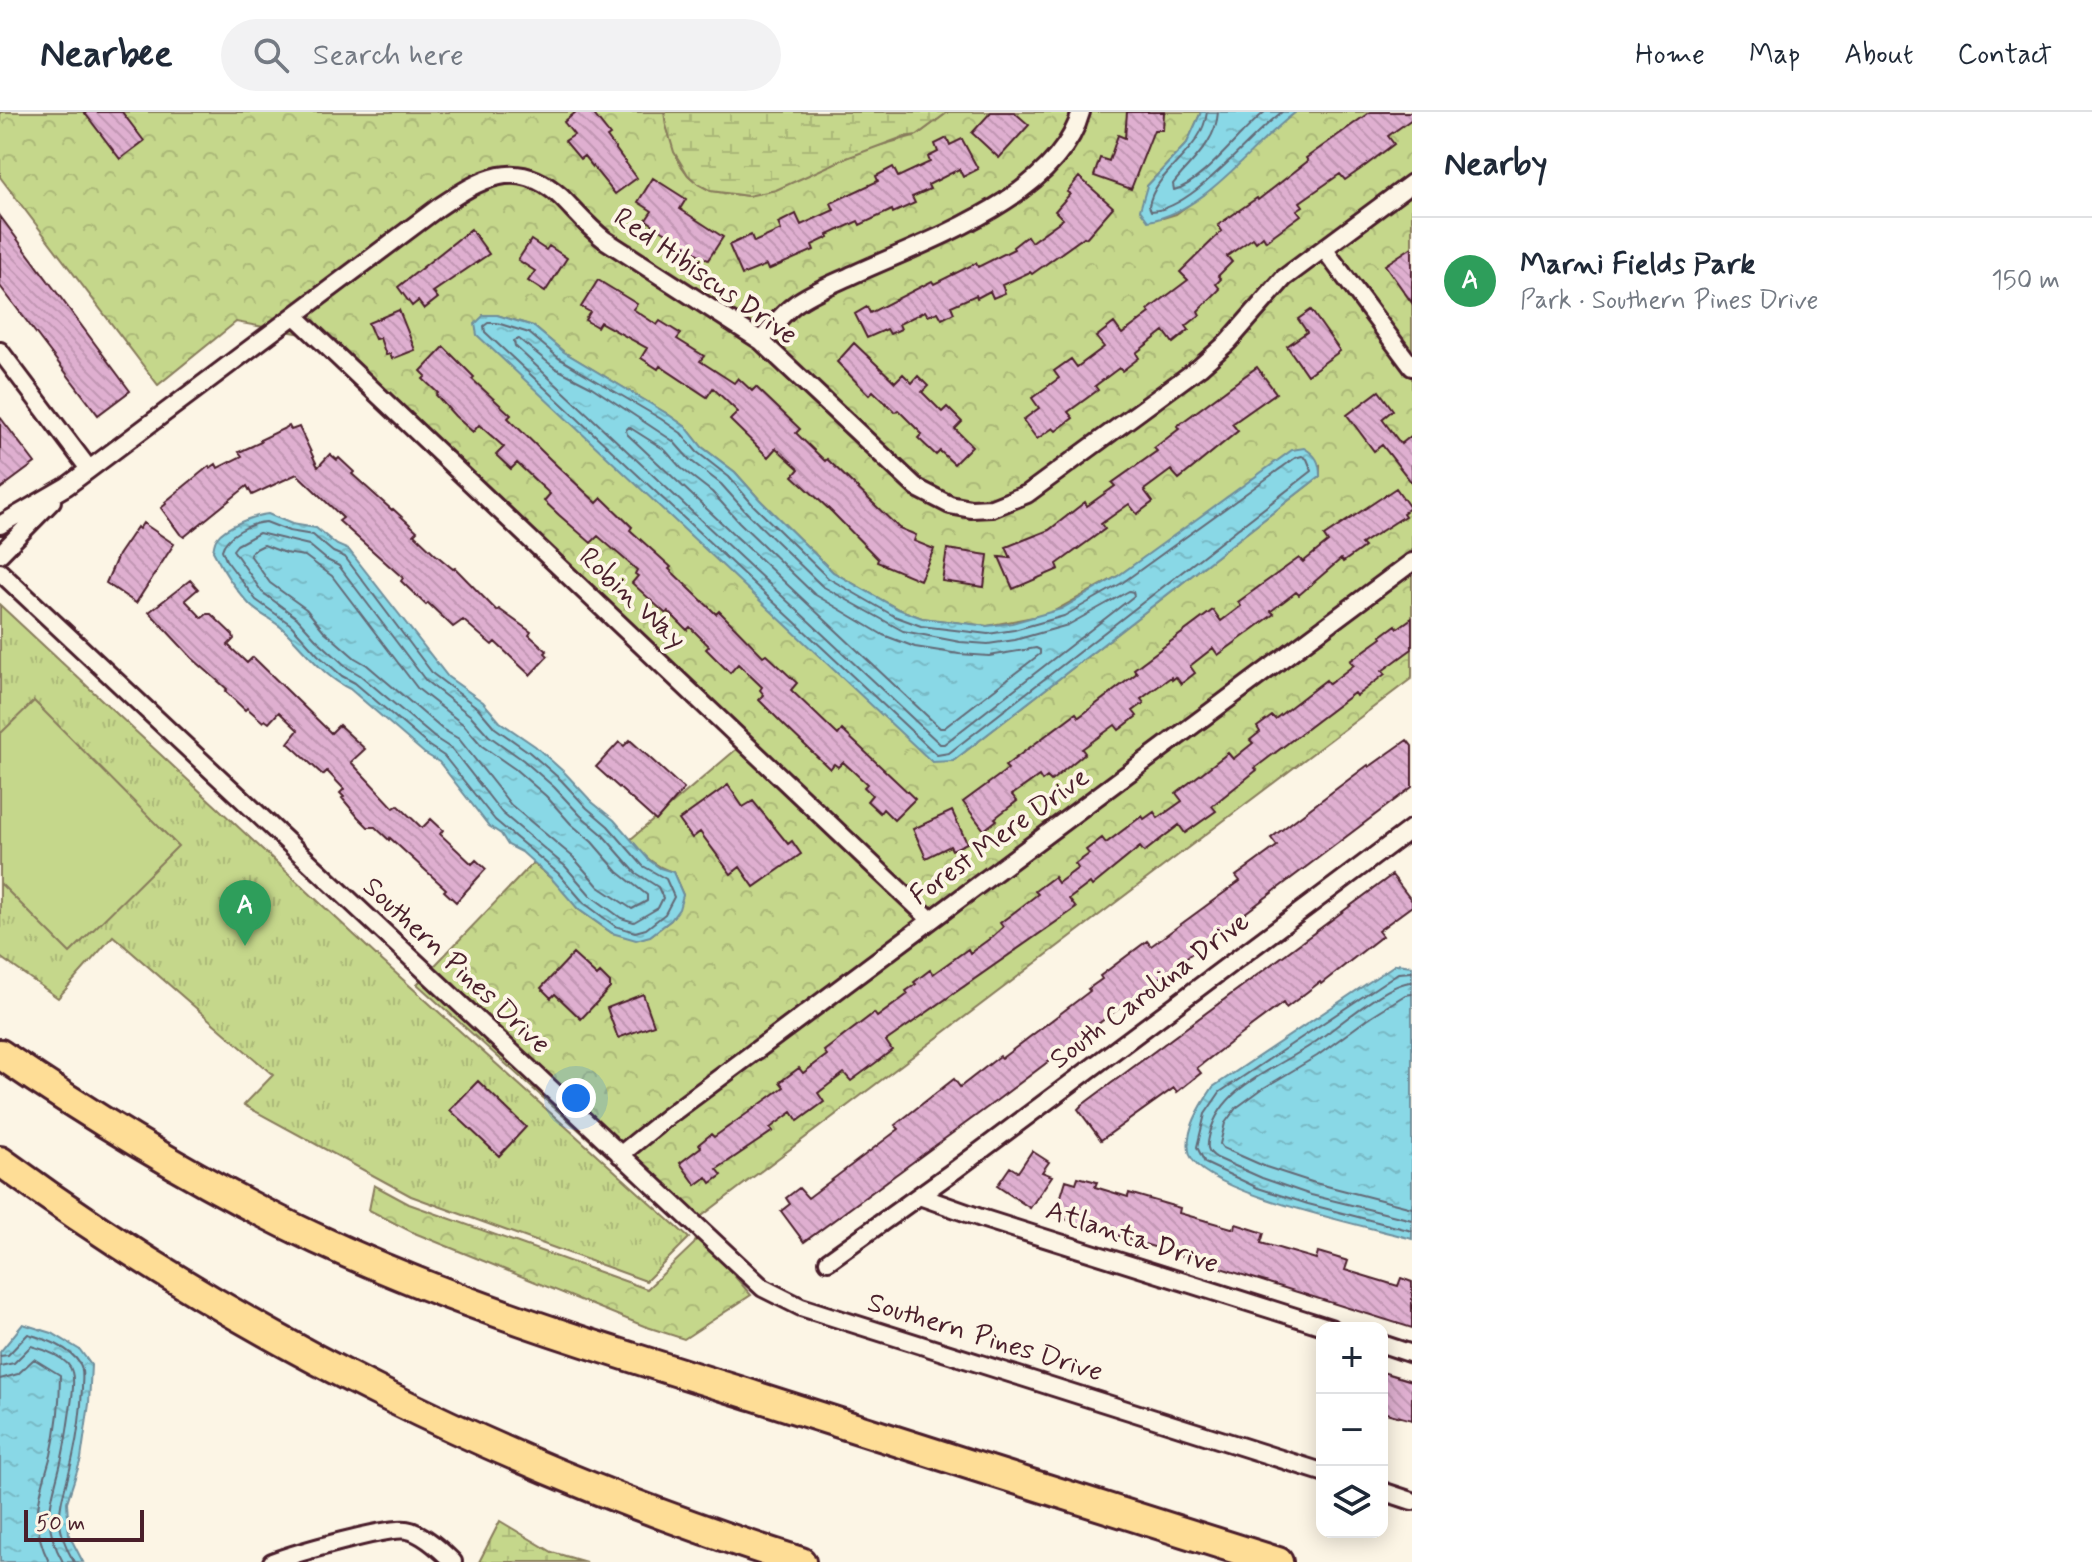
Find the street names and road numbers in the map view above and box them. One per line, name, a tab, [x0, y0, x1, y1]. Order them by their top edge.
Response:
street label: Red Hibiscus Drive	[606, 200, 804, 354]
street label: Robin Way	[570, 540, 694, 658]
street label: Forest Mere Drive	[903, 759, 1097, 915]
street label: Southern Pines Drive	[354, 869, 558, 1063]
street label: South Carolina Drive	[1043, 904, 1257, 1078]
street label: Atlanta Drive	[1041, 1193, 1223, 1283]
street label: Southern Pines Drive	[863, 1285, 1107, 1391]

